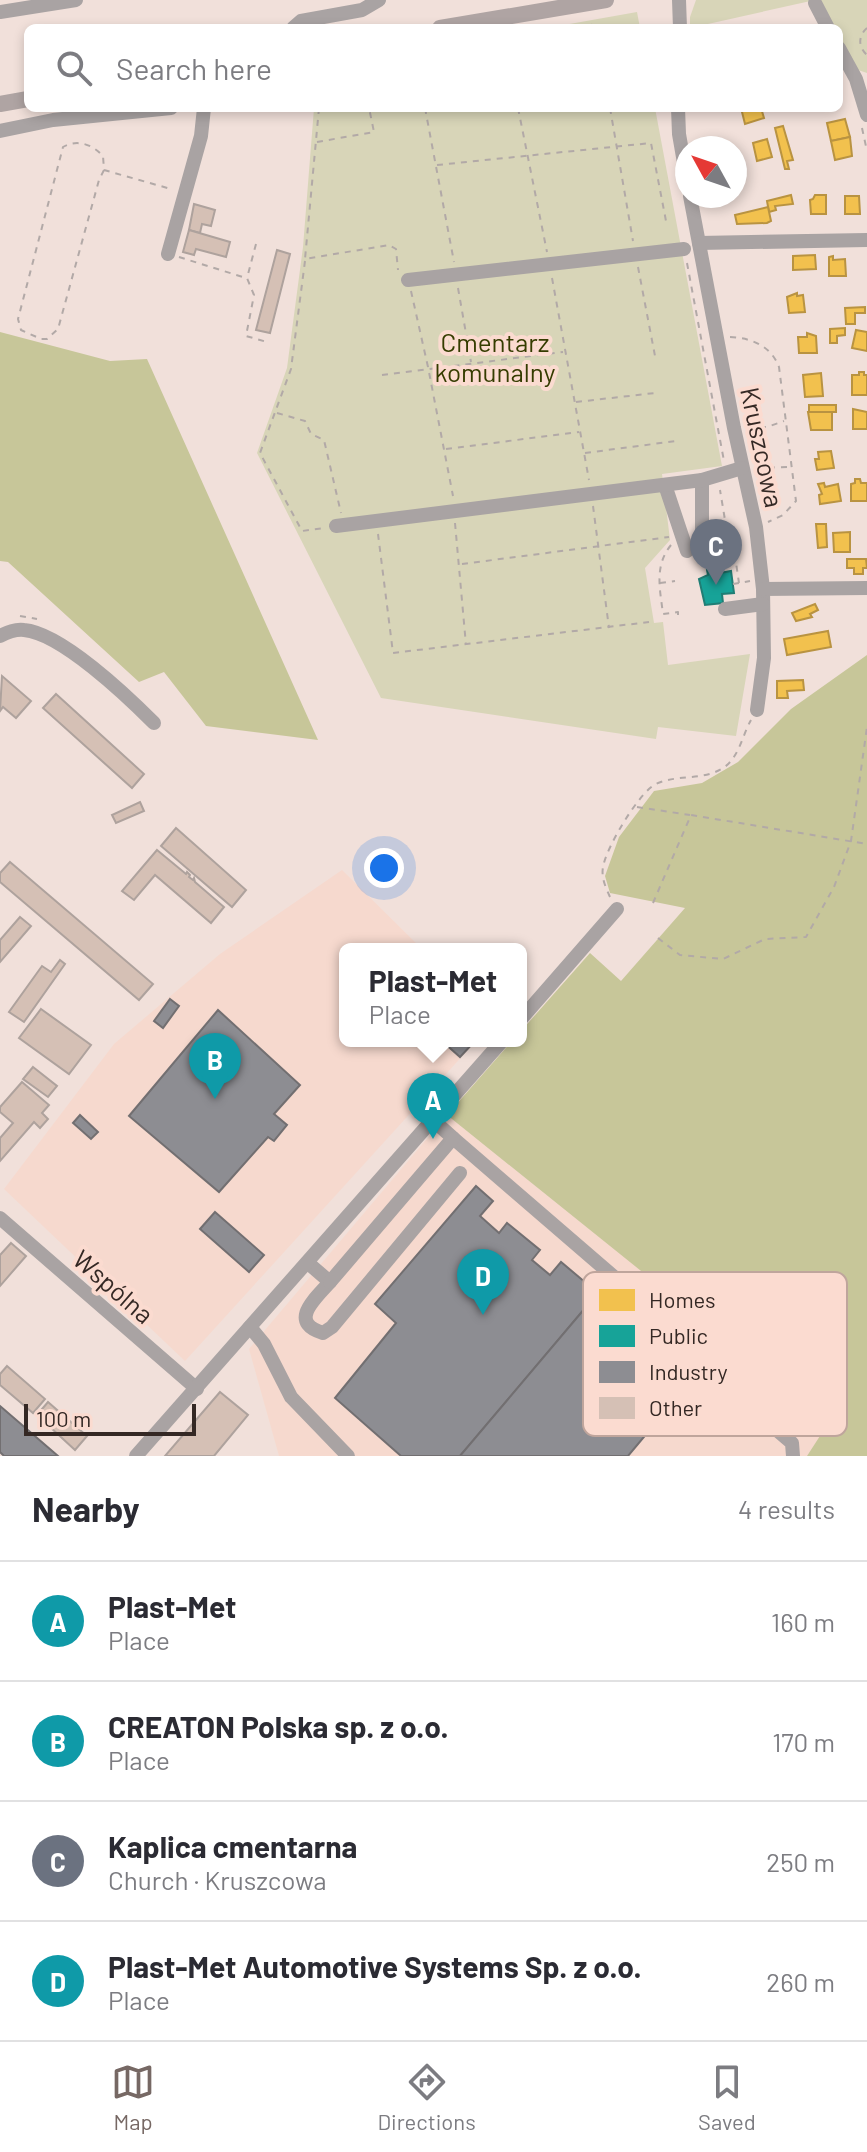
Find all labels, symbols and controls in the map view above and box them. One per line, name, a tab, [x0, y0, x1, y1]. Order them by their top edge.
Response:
search box	[24, 24, 843, 112]
icon: search	[52, 46, 96, 90]
text: Search here	[116, 50, 272, 86]
north arrow	[675, 136, 747, 208]
park label: Cmentarz komunalny	[434, 326, 556, 387]
street label: Kruszcowa	[735, 384, 791, 510]
pin: C	[690, 519, 742, 585]
your location	[364, 848, 404, 888]
popup	[339, 943, 527, 1047]
text: Plast-Met	[369, 962, 497, 998]
text: Place	[369, 998, 431, 1029]
pin: B	[189, 1033, 241, 1099]
pin: A	[407, 1073, 459, 1139]
street label: Wspólna	[68, 1243, 160, 1329]
pin: D	[457, 1249, 509, 1315]
legend	[583, 1272, 847, 1436]
text: Homes	[649, 1286, 716, 1312]
text: Public	[649, 1322, 708, 1348]
text: Industry	[649, 1358, 728, 1384]
text: Other	[649, 1394, 702, 1420]
scale bar	[24, 1400, 196, 1436]
text: 100 m	[36, 1405, 91, 1431]
text: Nearby	[32, 1488, 140, 1529]
text: 4 results	[738, 1493, 835, 1524]
text: Plast-Met	[108, 1588, 236, 1624]
text: A	[49, 1606, 67, 1637]
text: 160 m	[771, 1606, 835, 1637]
text: Place	[108, 1624, 170, 1655]
text: CREATON Polska sp. z o.o.	[108, 1708, 449, 1744]
text: B	[50, 1726, 66, 1757]
text: 170 m	[772, 1726, 835, 1757]
text: Place	[108, 1744, 170, 1775]
text: Kaplica cmentarna	[108, 1828, 357, 1864]
text: C	[50, 1846, 66, 1877]
text: 250 m	[766, 1846, 835, 1877]
text: Church · Kruszcowa	[108, 1864, 327, 1895]
text: Plast-Met Automotive Systems Sp. z o.o.	[108, 1948, 642, 1984]
text: D	[50, 1966, 66, 1997]
text: 260 m	[766, 1966, 835, 1997]
text: Place	[108, 1984, 170, 2015]
tab: Map	[111, 2060, 155, 2134]
tab: Directions	[377, 2060, 476, 2134]
tab: Saved	[698, 2060, 756, 2134]

